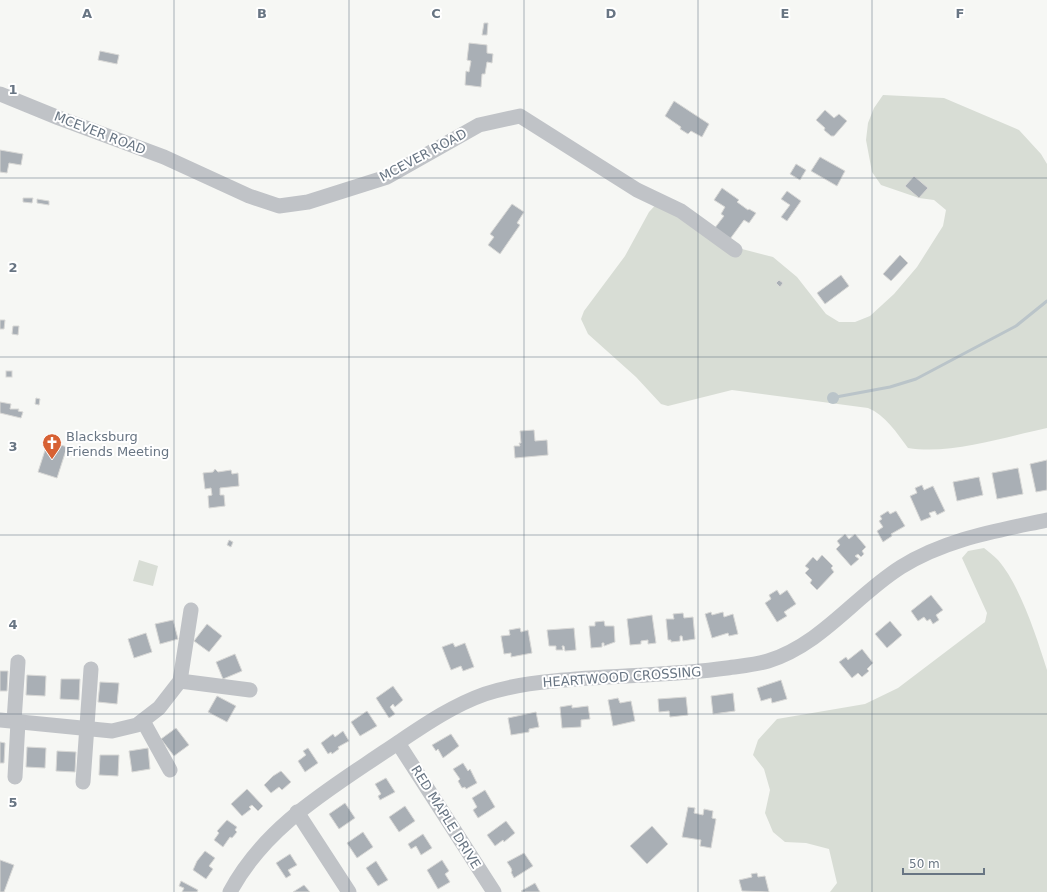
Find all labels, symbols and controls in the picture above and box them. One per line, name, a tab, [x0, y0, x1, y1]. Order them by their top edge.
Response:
text: A	[82, 6, 92, 21]
text: B	[257, 6, 267, 21]
text: C	[431, 6, 441, 21]
text: D	[606, 6, 617, 21]
text: E	[781, 6, 789, 21]
text: F	[956, 6, 964, 21]
text: 1	[8, 82, 18, 97]
street label: MCEVER ROAD	[52, 109, 148, 157]
street label: MCEVER ROAD	[377, 126, 469, 184]
text: 2	[8, 260, 18, 275]
place label: Blacksburg Friends Meeting	[66, 429, 169, 459]
church icon: Blacksburg Friends Meeting	[41, 432, 63, 460]
text: 3	[8, 439, 18, 454]
text: 4	[8, 617, 18, 632]
street label: HEARTWOOD CROSSING	[542, 664, 702, 690]
street label: RED MAPLE DRIVE	[408, 763, 484, 871]
text: 5	[8, 795, 18, 810]
scale bar	[903, 850, 984, 876]
text: 50 m	[909, 857, 940, 871]

